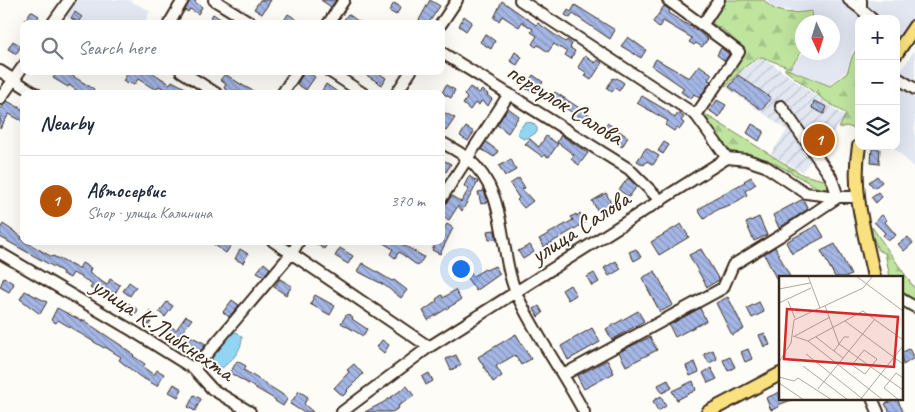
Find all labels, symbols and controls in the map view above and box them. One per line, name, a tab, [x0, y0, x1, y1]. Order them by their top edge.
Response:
north arrow	[795, 15, 840, 60]
map controls	[855, 15, 900, 150]
button: +	[855, 15, 900, 60]
search box	[20, 20, 445, 75]
icon: search	[38, 34, 66, 62]
text: Search here	[78, 36, 155, 60]
street label: переулок Салова	[501, 55, 631, 154]
button: −	[855, 60, 900, 105]
button: layers	[855, 105, 900, 150]
text: Nearby	[40, 110, 93, 136]
pin: 1	[803, 121, 835, 159]
text: Автосервис	[87, 179, 166, 203]
street label: улица Салова	[522, 181, 638, 272]
text: 1	[52, 191, 60, 211]
text: 370 m	[391, 191, 425, 211]
text: Shop · улица Калинина	[87, 203, 212, 223]
your location	[448, 256, 474, 282]
street label: улица К.Либкнехта	[84, 268, 243, 390]
inset map	[779, 276, 902, 400]

